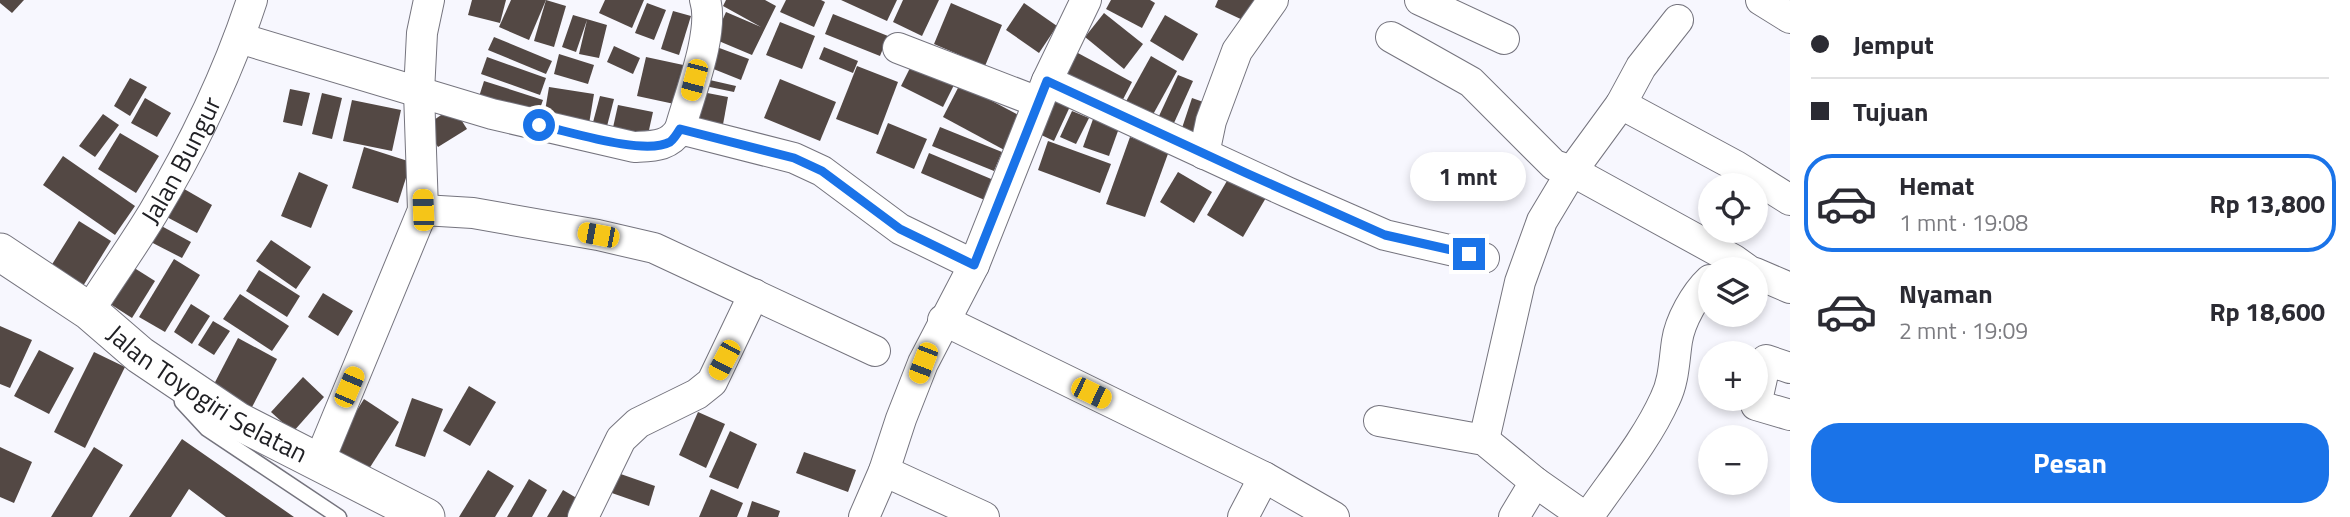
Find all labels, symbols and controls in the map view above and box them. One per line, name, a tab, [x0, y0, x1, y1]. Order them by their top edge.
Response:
text: Jemput	[1853, 25, 1934, 64]
car	[679, 57, 710, 103]
street label: Jalan Bungur	[131, 90, 231, 231]
text: Tujuan	[1853, 92, 1928, 131]
route start	[523, 109, 555, 141]
callout: 1 mnt	[1411, 152, 1527, 202]
text: 1 mnt	[1439, 159, 1497, 194]
text: Hemat	[1899, 166, 1974, 205]
icon: car	[1815, 172, 1878, 235]
map controls	[1698, 173, 1768, 495]
button: locate	[1698, 173, 1768, 243]
text: Rp 13,800	[2209, 184, 2325, 223]
car	[412, 189, 435, 231]
text: 1 mnt · 19:08	[1899, 205, 2028, 240]
car	[576, 221, 621, 249]
route end	[1453, 238, 1485, 270]
button: layers	[1698, 257, 1768, 327]
text: Nyaman	[1899, 274, 1993, 313]
icon: car	[1815, 280, 1878, 343]
text: Rp 18,600	[2209, 292, 2325, 331]
text: 2 mnt · 19:09	[1899, 313, 2028, 348]
street label: Jalan Toyogiri Selatan	[99, 315, 315, 472]
car	[705, 337, 744, 383]
car	[906, 340, 941, 386]
button: +	[1698, 341, 1768, 411]
car	[332, 364, 367, 410]
car	[1068, 374, 1115, 412]
button: Pesan	[1811, 423, 2329, 503]
button: −	[1698, 425, 1768, 495]

